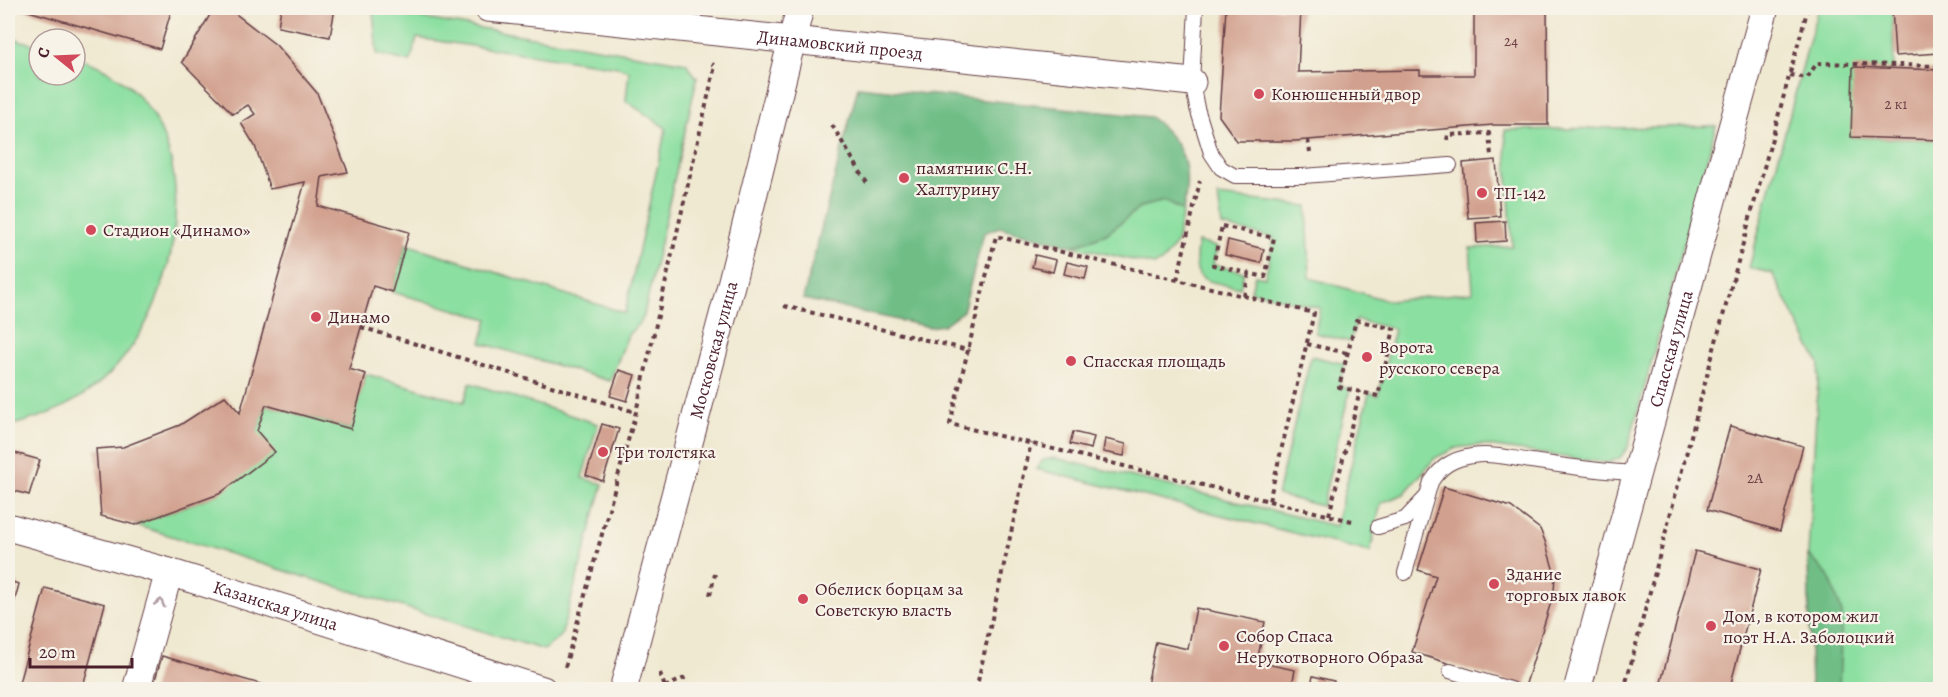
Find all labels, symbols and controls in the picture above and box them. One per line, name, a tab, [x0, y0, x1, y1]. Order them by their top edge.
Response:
street label: Динамовский проезд	[756, 24, 924, 66]
north arrow	[27, 27, 87, 87]
house number: 24	[1504, 31, 1518, 51]
text: С	[32, 44, 56, 61]
place label: Конюшенный двор	[1271, 82, 1421, 106]
marker: Конюшенный двор	[1252, 87, 1266, 101]
house number: 2 к1	[1884, 94, 1908, 114]
place label: памятник С.Н. Халтурину	[916, 156, 1032, 201]
marker: памятник С.Н. Халтурину	[897, 171, 911, 185]
place label: ТП-142	[1494, 181, 1546, 205]
marker: ТП-142	[1475, 186, 1489, 200]
place label: Стадион «Динамо»	[103, 218, 251, 242]
marker: Стадион «Динамо»	[84, 223, 98, 237]
street label: Московская улица	[684, 278, 744, 421]
street label: Спасская улица	[1644, 287, 1699, 410]
place label: Динамо	[328, 305, 390, 329]
marker: Динамо	[309, 310, 323, 324]
place label: Ворота русского севера	[1379, 335, 1501, 380]
place label: Спасская площадь	[1083, 349, 1225, 373]
marker: Ворота русского севера	[1360, 350, 1374, 364]
marker: Спасская площадь	[1064, 354, 1078, 368]
place label: Три толстяка	[615, 440, 716, 464]
marker: Три толстяка	[596, 445, 610, 459]
house number: 2А	[1747, 468, 1763, 488]
place label: Здание торговых лавок	[1506, 562, 1626, 607]
street label: Казанская улица	[210, 575, 342, 637]
place label: Обелиск борцам за Советскую власть	[815, 577, 964, 622]
marker: Здание торговых лавок	[1487, 577, 1501, 591]
marker: Обелиск борцам за Советскую власть	[796, 592, 810, 606]
one-way arrow	[153, 598, 165, 609]
place label: Дом, в котором жил поэт Н.А. Заболоцкий	[1723, 604, 1895, 649]
marker: Дом, в котором жил поэт Н.А. Заболоцкий	[1704, 619, 1718, 633]
place label: Собор Спаса Нерукотворного Образа	[1236, 624, 1424, 669]
scale bar	[30, 631, 132, 669]
marker: Собор Спаса Нерукотворного Образа	[1217, 639, 1231, 653]
text: 20 m	[39, 640, 76, 664]

